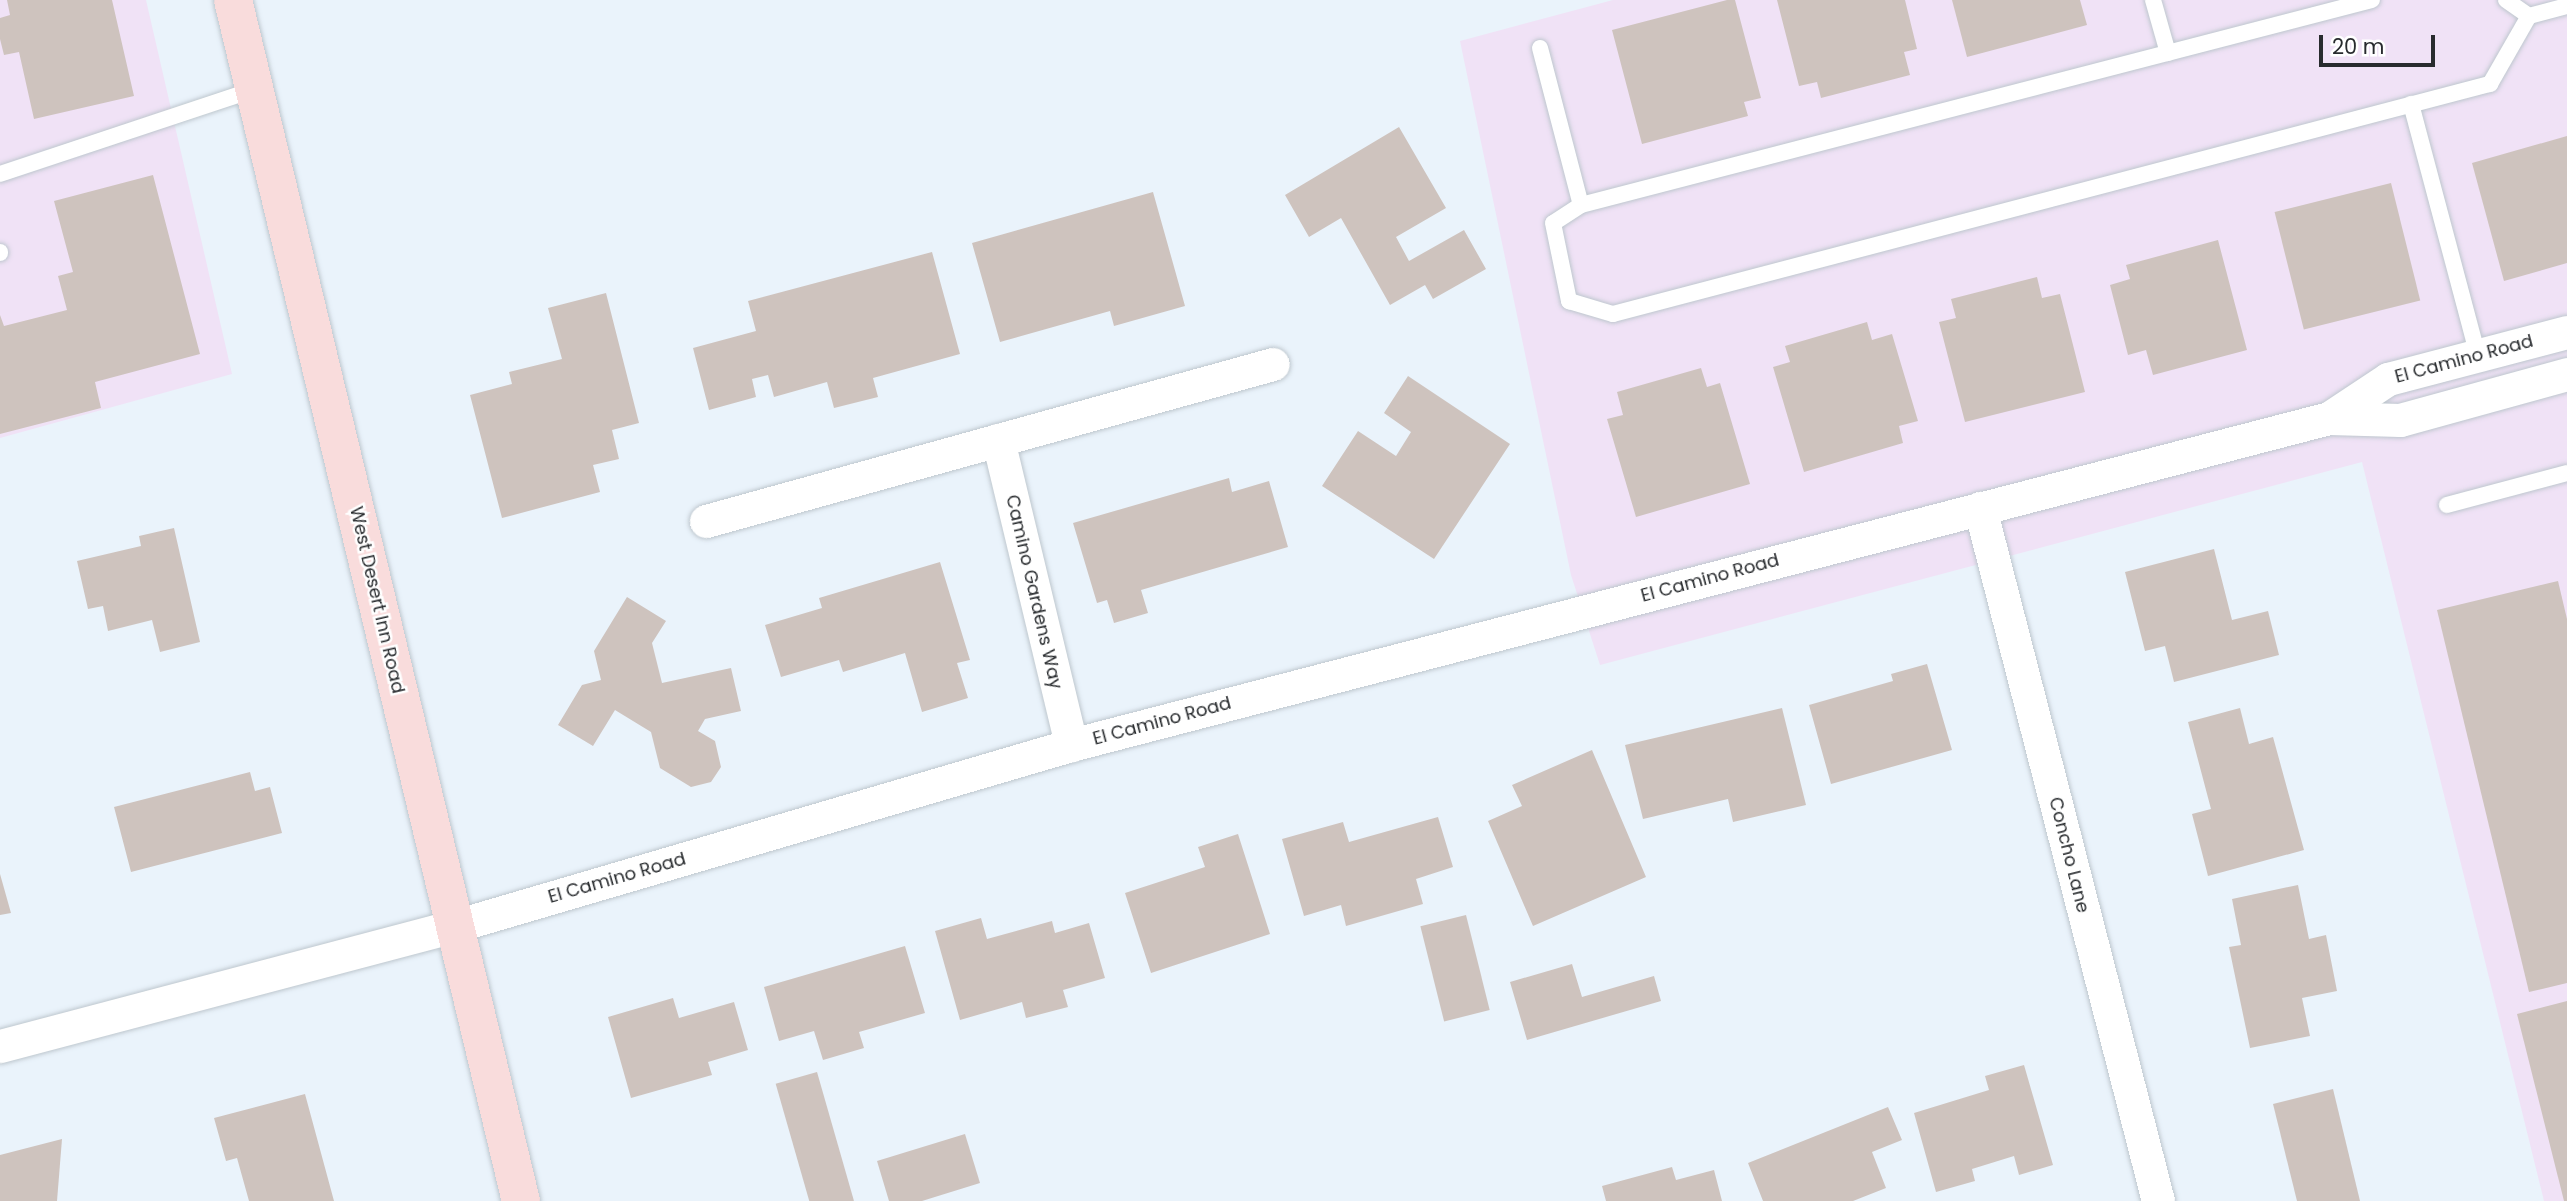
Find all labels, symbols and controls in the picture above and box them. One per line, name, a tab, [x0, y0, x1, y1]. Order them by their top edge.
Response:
scale bar	[2322, 21, 2438, 65]
text: 20 m	[2332, 32, 2385, 61]
street label: El Camino Road	[2393, 330, 2535, 388]
street label: Camino Gardens Way	[1001, 493, 1067, 691]
street label: West Desert Inn Road	[345, 504, 409, 696]
street label: El Camino Road	[1639, 549, 1781, 607]
street label: El Camino Road	[1091, 692, 1233, 750]
street label: Concho Lane	[2044, 795, 2094, 915]
street label: El Camino Road	[546, 848, 688, 908]

